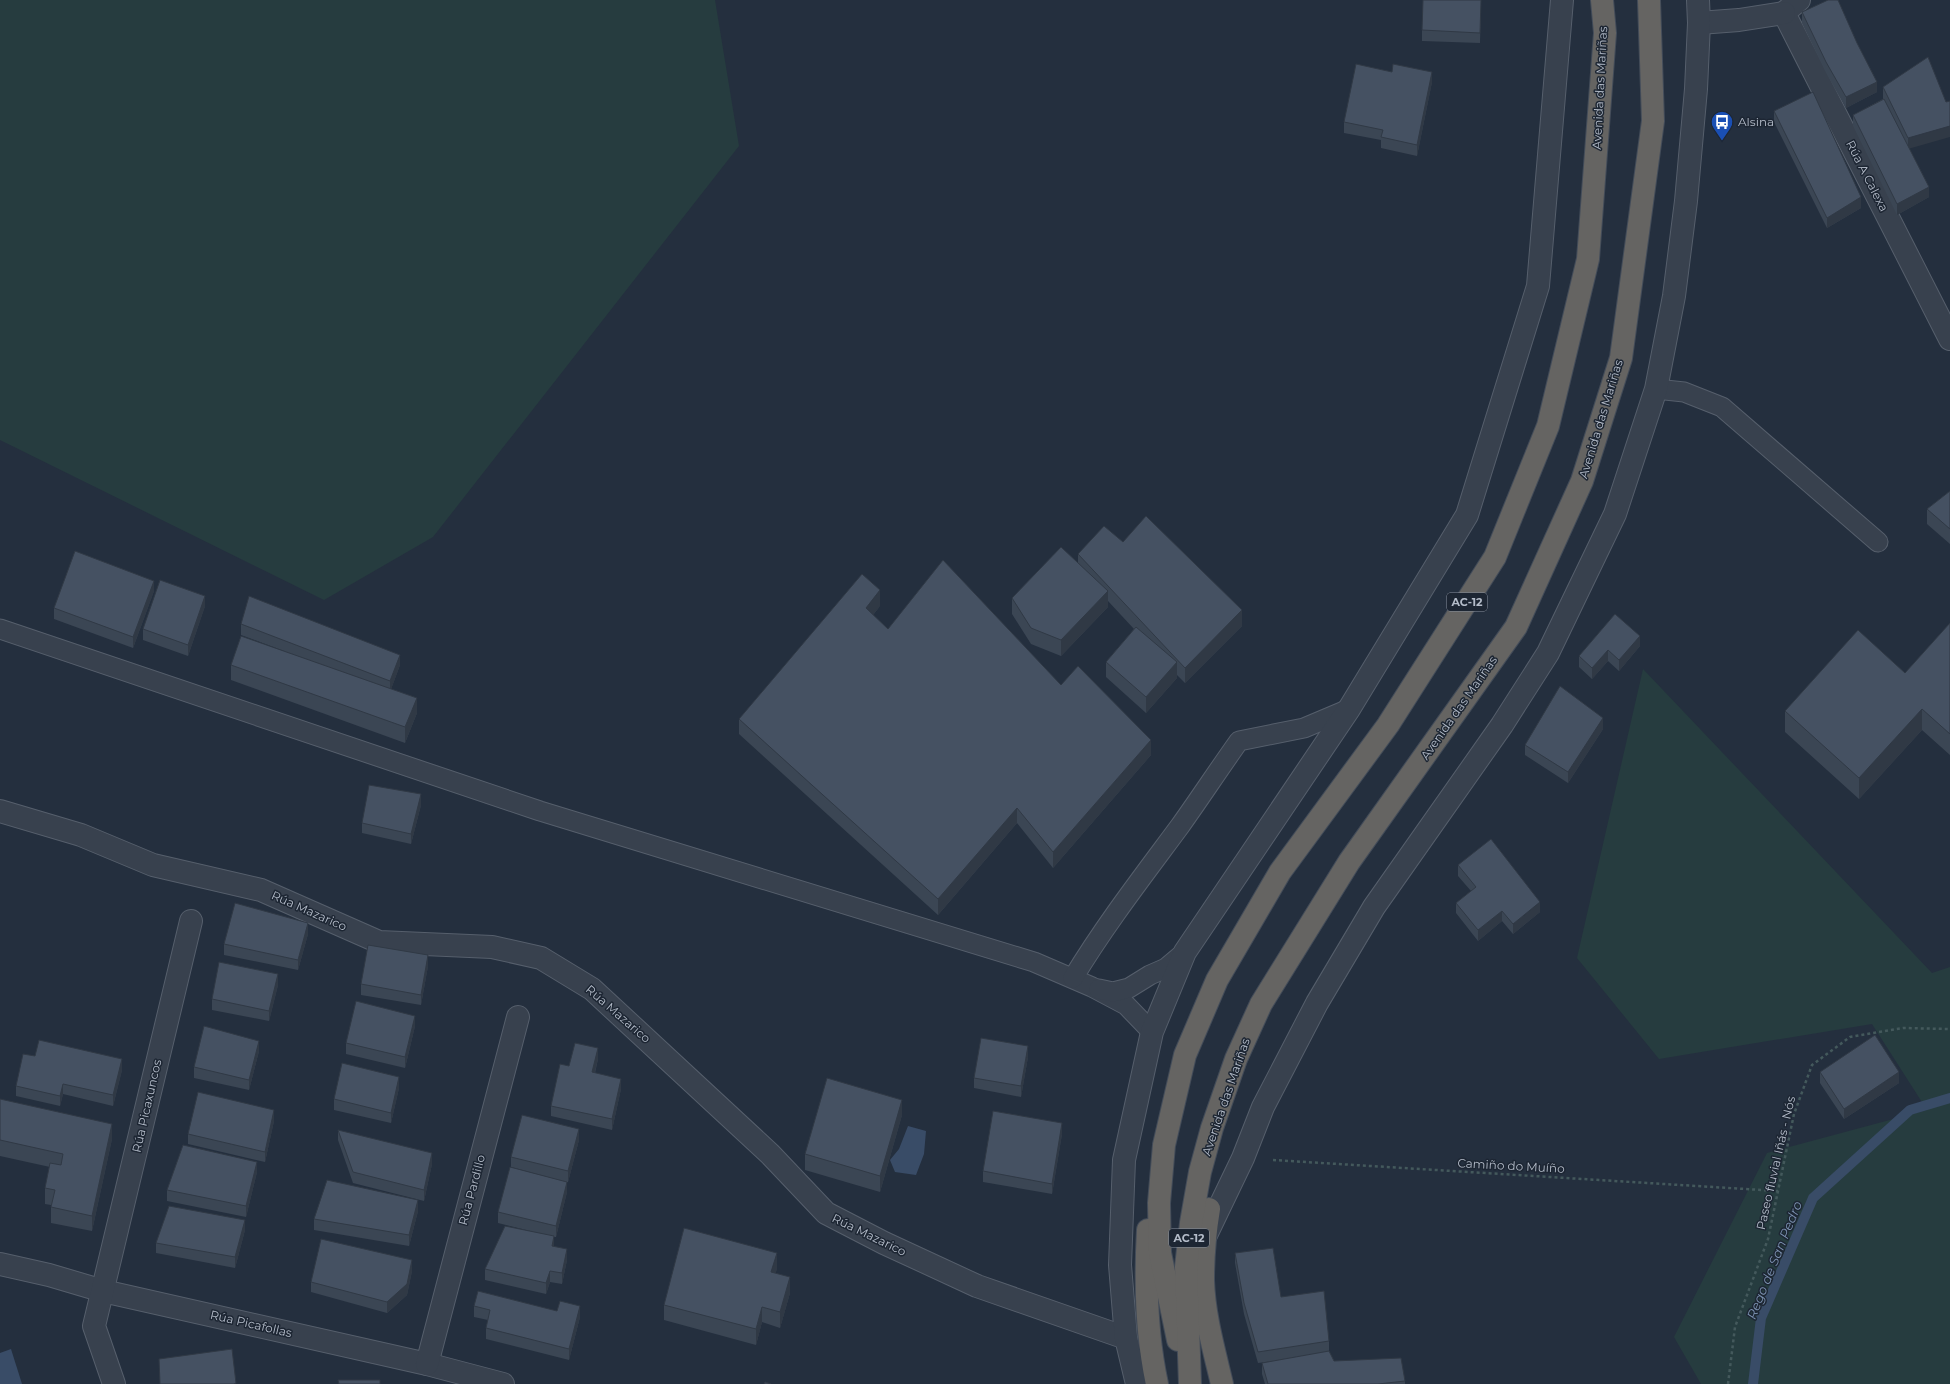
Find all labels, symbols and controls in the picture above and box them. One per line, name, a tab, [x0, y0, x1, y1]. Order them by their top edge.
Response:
street label: Avenida das Mariñas	[1589, 26, 1610, 150]
bus stop icon: Alsina	[1709, 109, 1735, 142]
place label: Alsina	[1738, 114, 1774, 129]
street label: Rúa A Calexa	[1843, 138, 1892, 214]
street label: Avenida das Mariñas	[1575, 358, 1626, 480]
road number: AC-12	[1447, 593, 1487, 611]
street label: Avenida das Mariñas	[1417, 653, 1500, 763]
street label: Rúa Mazarico	[269, 887, 349, 934]
street label: Rúa Mazarico	[583, 981, 654, 1046]
street label: Avenida das Mariñas	[1198, 1036, 1253, 1158]
street label: Rúa Picaxuncos	[129, 1058, 165, 1154]
street label: Paseo fluvial Iñás - Nós	[1753, 1095, 1798, 1231]
street label: Rúa Pardillo	[455, 1153, 488, 1227]
street label: Camiño do Muíño	[1457, 1155, 1565, 1176]
water label: Rego de San Pedro	[1743, 1199, 1805, 1321]
street label: Rúa Mazarico	[830, 1210, 909, 1259]
road number: AC-12	[1169, 1229, 1209, 1247]
street label: Rúa Picafollas	[209, 1307, 294, 1340]

